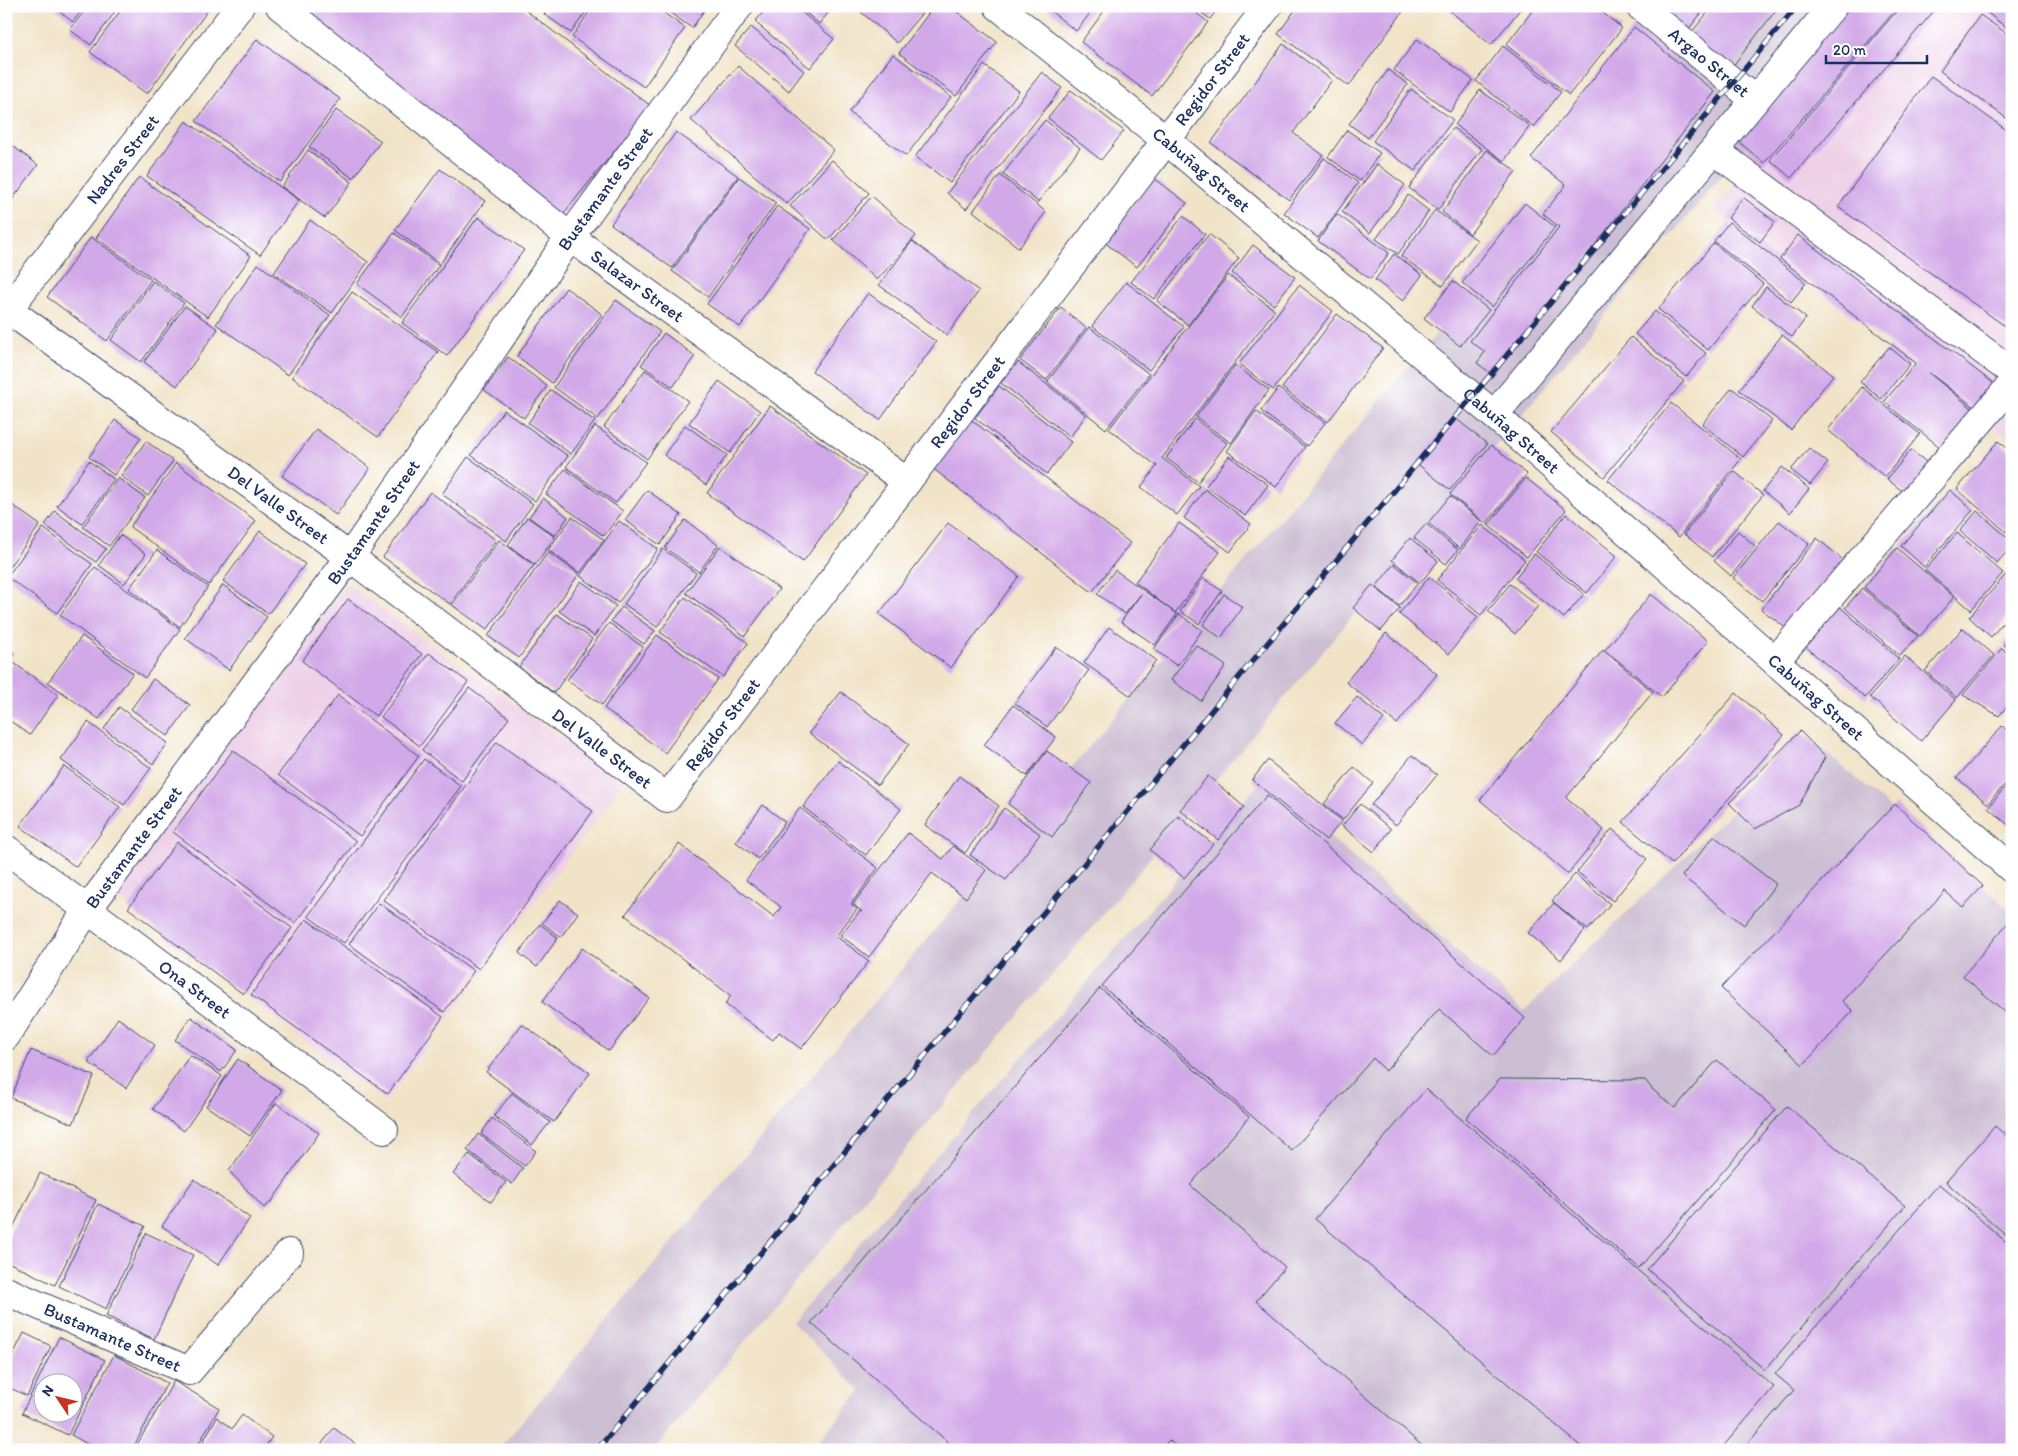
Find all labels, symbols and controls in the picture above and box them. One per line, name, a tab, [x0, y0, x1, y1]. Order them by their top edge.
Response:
street label: Argao Street	[1664, 23, 1754, 102]
street label: Regidor Street	[1170, 28, 1255, 130]
scale bar	[1826, 32, 1927, 64]
text: 20 m	[1833, 41, 1867, 59]
street label: Nadres Street	[81, 110, 164, 209]
street label: Cabuñag Street	[1148, 122, 1255, 217]
street label: Bustamante Street	[553, 123, 658, 255]
street label: Salazar Street	[586, 245, 688, 327]
street label: Regidor Street	[925, 351, 1010, 453]
street label: Cabuñag Street	[1458, 383, 1564, 478]
street label: Bustamante Street	[322, 455, 425, 589]
street label: Del Valle Street	[223, 461, 333, 549]
street label: Cabuñag Street	[1763, 649, 1869, 745]
street label: Regidor Street	[680, 674, 765, 775]
street label: Del Valle Street	[547, 703, 656, 794]
street label: Bustamante Street	[81, 781, 187, 913]
street label: Ona Street	[154, 955, 235, 1023]
street label: Bustamante Street	[40, 1298, 184, 1377]
north arrow	[32, 1374, 82, 1424]
text: N	[38, 1382, 57, 1400]

